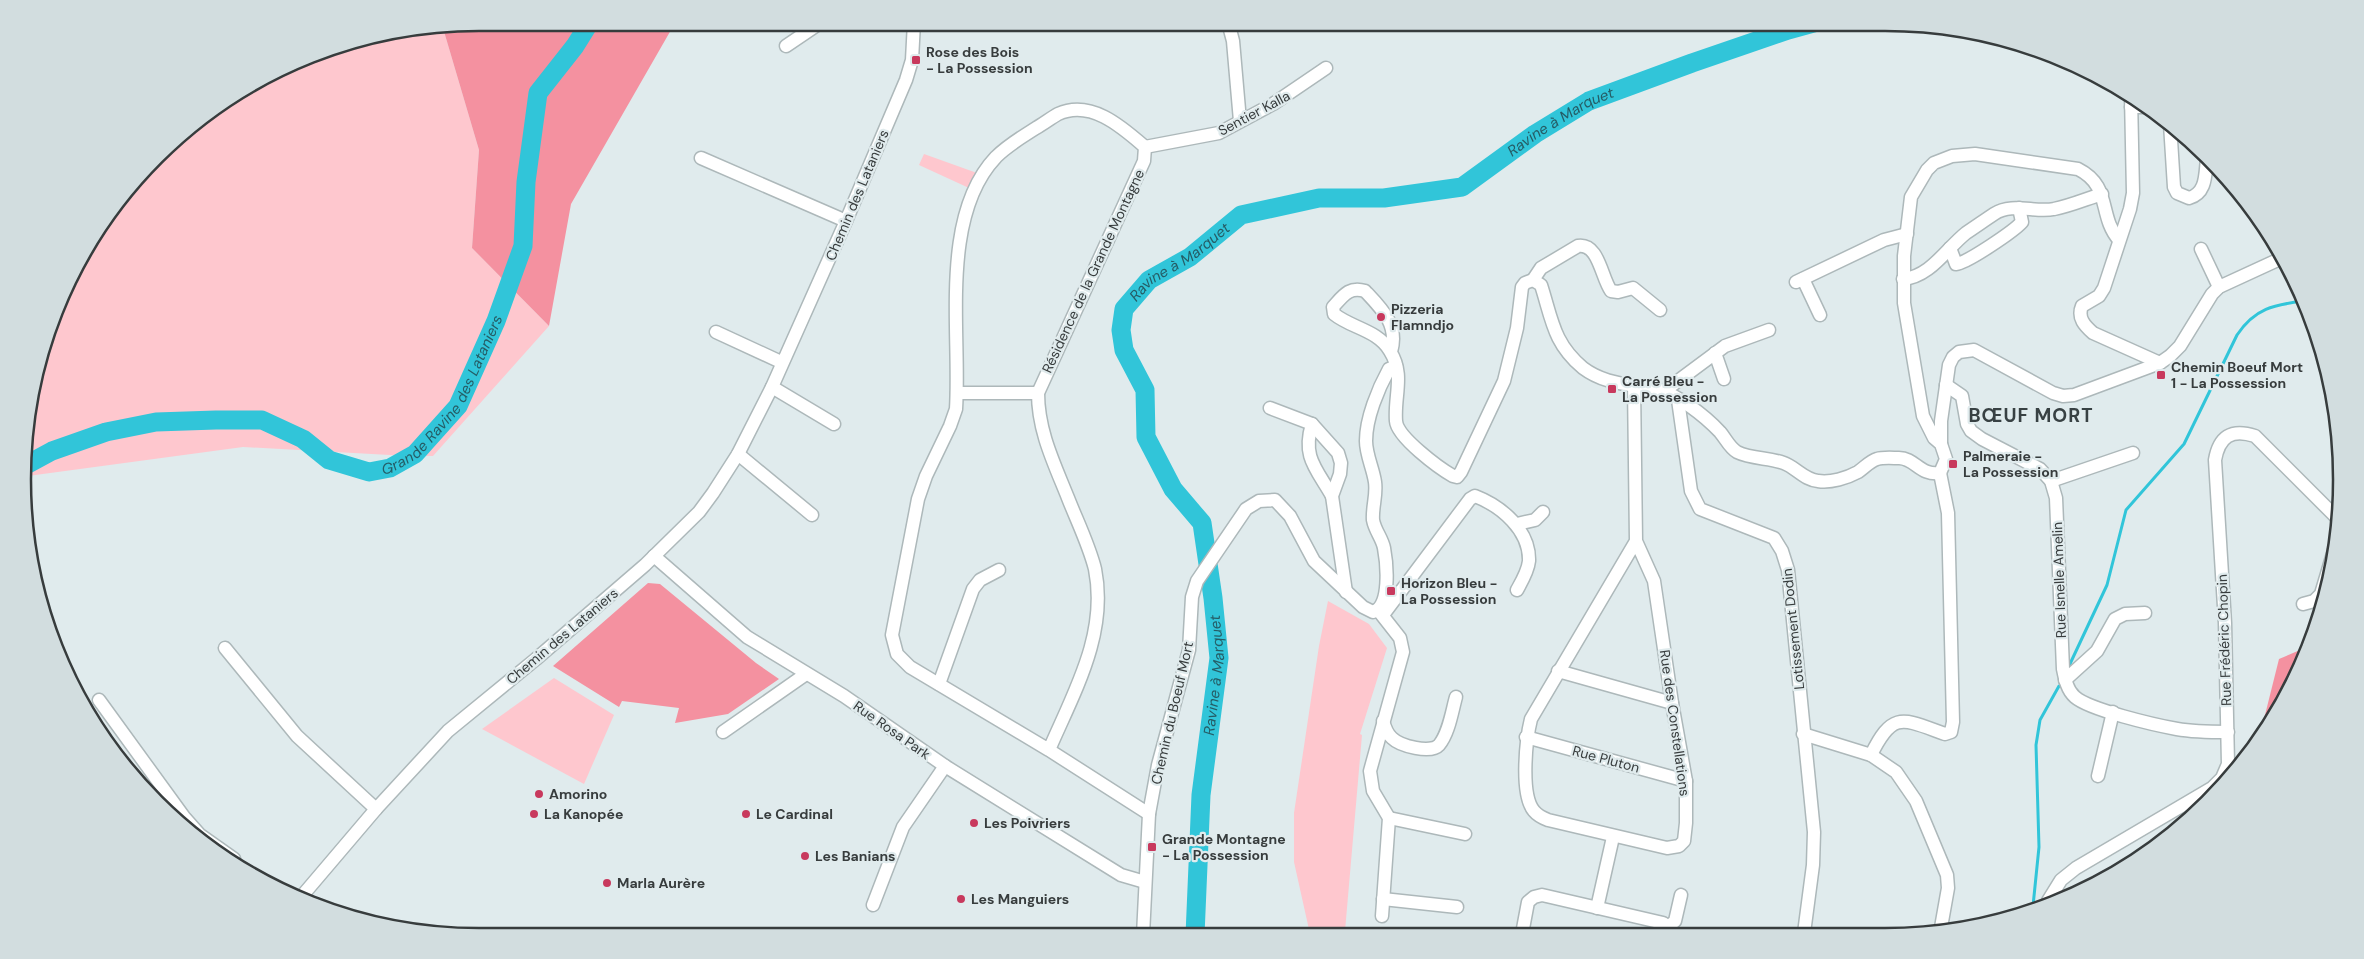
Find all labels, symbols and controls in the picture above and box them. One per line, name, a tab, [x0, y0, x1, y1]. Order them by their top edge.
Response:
place label: Rose des Bois - La Possession	[926, 43, 1033, 77]
marker: Rose des Bois - La Possession	[910, 54, 922, 66]
water label: Ravine à Marquet	[1503, 83, 1617, 161]
street label: Sentier Kalla	[1215, 86, 1293, 140]
street label: Chemin des Lataniers	[821, 127, 893, 263]
street label: Résidence de la Grande Montagne	[1038, 166, 1148, 376]
water label: Ravine à Marquet	[1125, 218, 1234, 306]
place label: Pizzeria Flamndjo	[1391, 300, 1454, 334]
marker: Pizzeria Flamndjo	[1375, 311, 1387, 323]
water label: Grande Ravine des Lataniers	[380, 312, 507, 479]
place label: Chemin Boeuf Mort 1 - La Possession	[2171, 358, 2303, 392]
marker: Chemin Boeuf Mort 1 - La Possession	[2155, 369, 2167, 381]
place label: Carré Bleu - La Possession	[1622, 372, 1717, 406]
marker: Carré Bleu - La Possession	[1606, 383, 1618, 395]
district label: BŒUF MORT	[1968, 403, 2094, 428]
place label: Palmeraie - La Possession	[1963, 447, 2058, 481]
marker: Palmeraie - La Possession	[1947, 458, 1959, 470]
street label: Rue Isnelle Amelin	[2048, 521, 2070, 639]
street label: Lotissement Dodin	[1778, 568, 1808, 690]
place label: Horizon Bleu - La Possession	[1401, 574, 1498, 608]
street label: Rue Frédéric Chopin	[2213, 574, 2235, 706]
street label: Chemin des Lataniers	[502, 584, 622, 688]
marker: Horizon Bleu - La Possession	[1385, 585, 1397, 597]
water label: Ravine à Marquet	[1199, 614, 1229, 737]
street label: Chemin du Boeuf Mort	[1147, 640, 1197, 786]
street label: Rue des Constellations	[1656, 649, 1694, 797]
street label: Rue Rosa Park	[850, 697, 934, 763]
street label: Rue Pluton	[1570, 741, 1642, 777]
place label: Amorino	[549, 785, 607, 803]
marker: Amorino	[533, 788, 545, 800]
place label: La Kanopée	[544, 805, 623, 823]
place label: Le Cardinal	[756, 805, 833, 823]
marker: La Kanopée	[528, 808, 540, 820]
marker: Le Cardinal	[740, 808, 752, 820]
place label: Les Poivriers	[984, 814, 1070, 832]
marker: Les Poivriers	[968, 817, 980, 829]
place label: Grande Montagne - La Possession	[1162, 830, 1286, 864]
marker: Grande Montagne - La Possession	[1146, 841, 1158, 853]
place label: Les Banians	[815, 847, 896, 865]
marker: Les Banians	[799, 850, 811, 862]
place label: Marla Aurère	[617, 874, 705, 892]
marker: Marla Aurère	[601, 877, 613, 889]
place label: Les Manguiers	[971, 890, 1069, 908]
marker: Les Manguiers	[955, 893, 967, 905]

